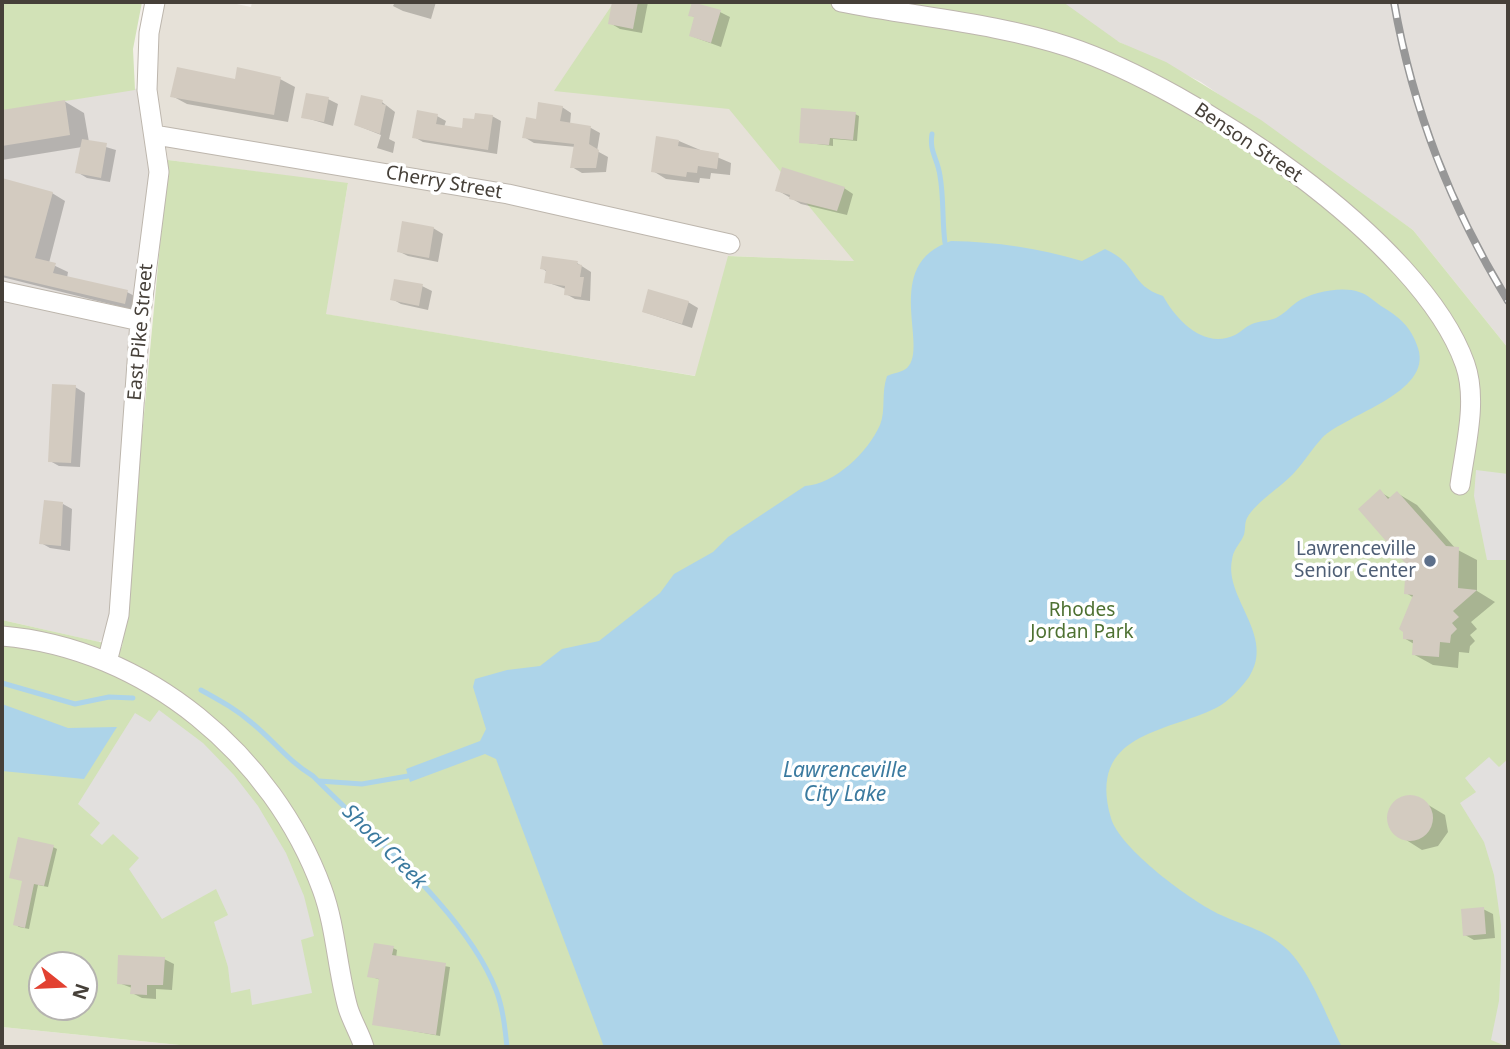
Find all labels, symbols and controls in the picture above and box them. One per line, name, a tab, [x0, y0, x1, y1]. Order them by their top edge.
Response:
street label: Benson Street	[1190, 99, 1306, 187]
street label: Cherry Street	[384, 162, 504, 204]
street label: East Pike Street	[124, 263, 158, 401]
place label: Lawrenceville Senior Center	[1294, 539, 1416, 583]
marker: Lawrenceville Senior Center	[1422, 553, 1438, 569]
park label: Rhodes Jordan Park	[1030, 600, 1134, 644]
water label: Lawrenceville City Lake	[783, 758, 907, 808]
water label: Shoal Creek	[337, 800, 431, 894]
north arrow	[28, 951, 98, 1021]
text: N	[66, 980, 96, 1003]

